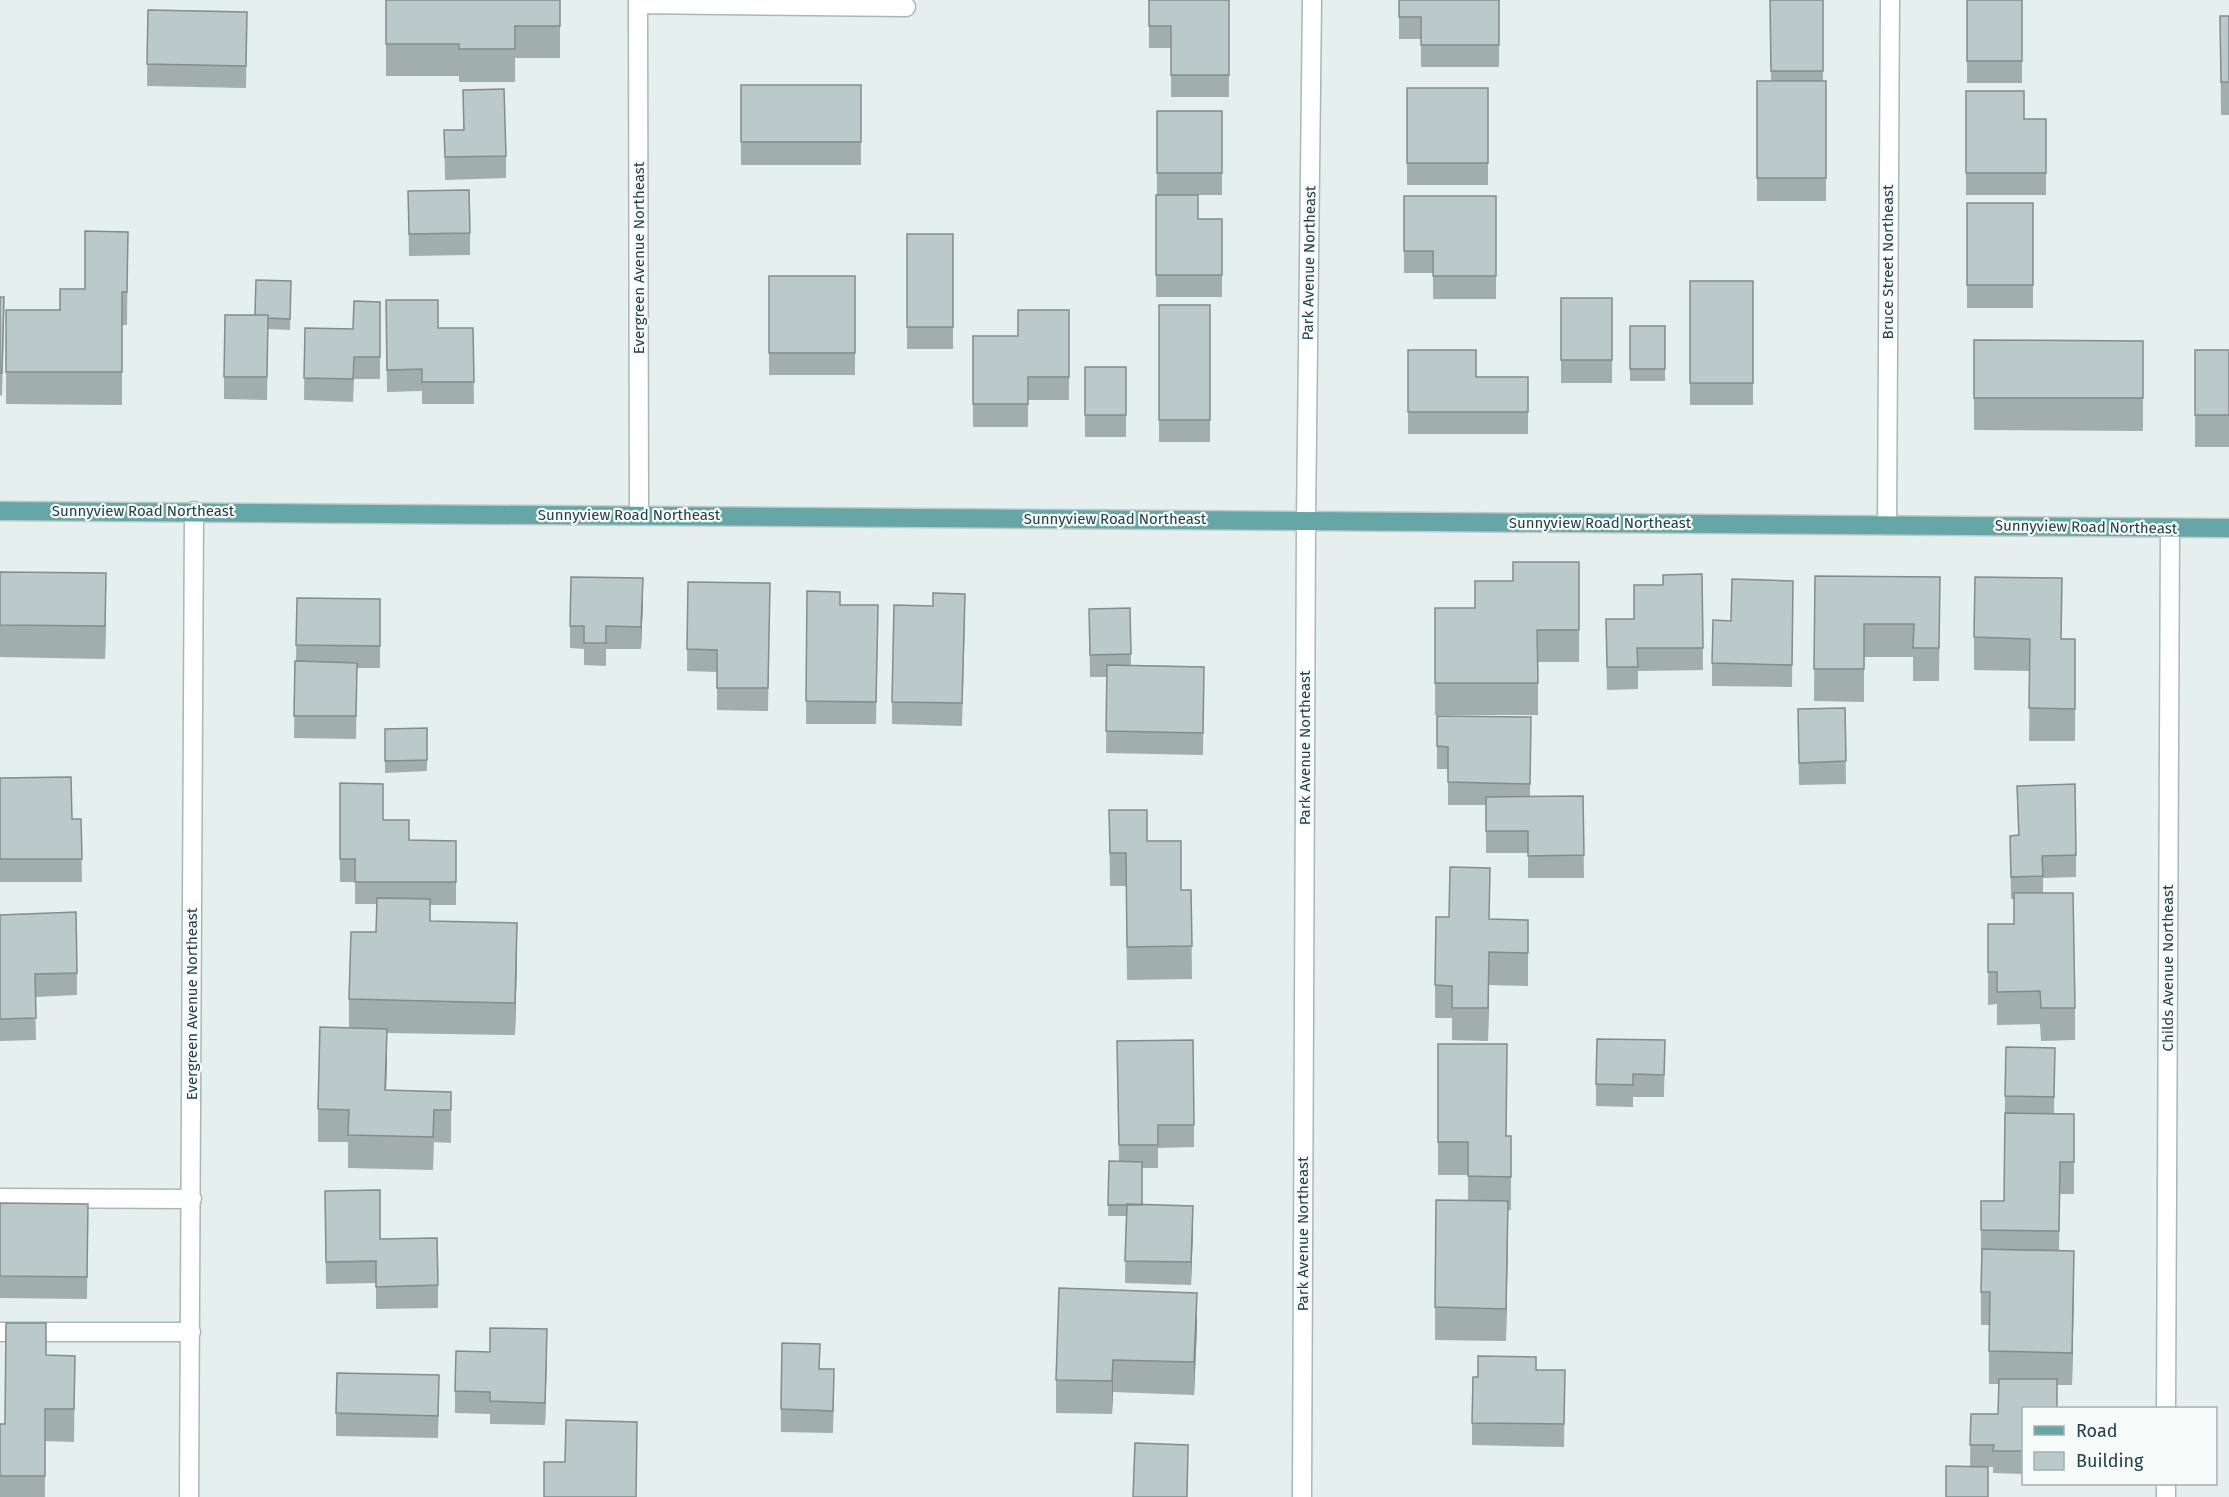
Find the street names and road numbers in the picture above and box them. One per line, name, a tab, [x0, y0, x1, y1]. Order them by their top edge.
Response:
street label: Evergreen Avenue Northeast	[630, 161, 648, 354]
street label: Bruce Street Northeast	[1879, 184, 1897, 339]
street label: Park Avenue Northeast	[1299, 185, 1319, 341]
street label: Sunnyview Road Northeast	[52, 502, 235, 520]
street label: Sunnyview Road Northeast	[538, 506, 721, 524]
street label: Sunnyview Road Northeast	[1024, 510, 1207, 528]
street label: Sunnyview Road Northeast	[1509, 514, 1692, 532]
street label: Sunnyview Road Northeast	[1995, 516, 2178, 538]
street label: Park Avenue Northeast	[1296, 670, 1314, 825]
street label: Childs Avenue Northeast	[2159, 884, 2177, 1051]
street label: Evergreen Avenue Northeast	[183, 907, 201, 1100]
street label: Park Avenue Northeast	[1294, 1156, 1312, 1311]

